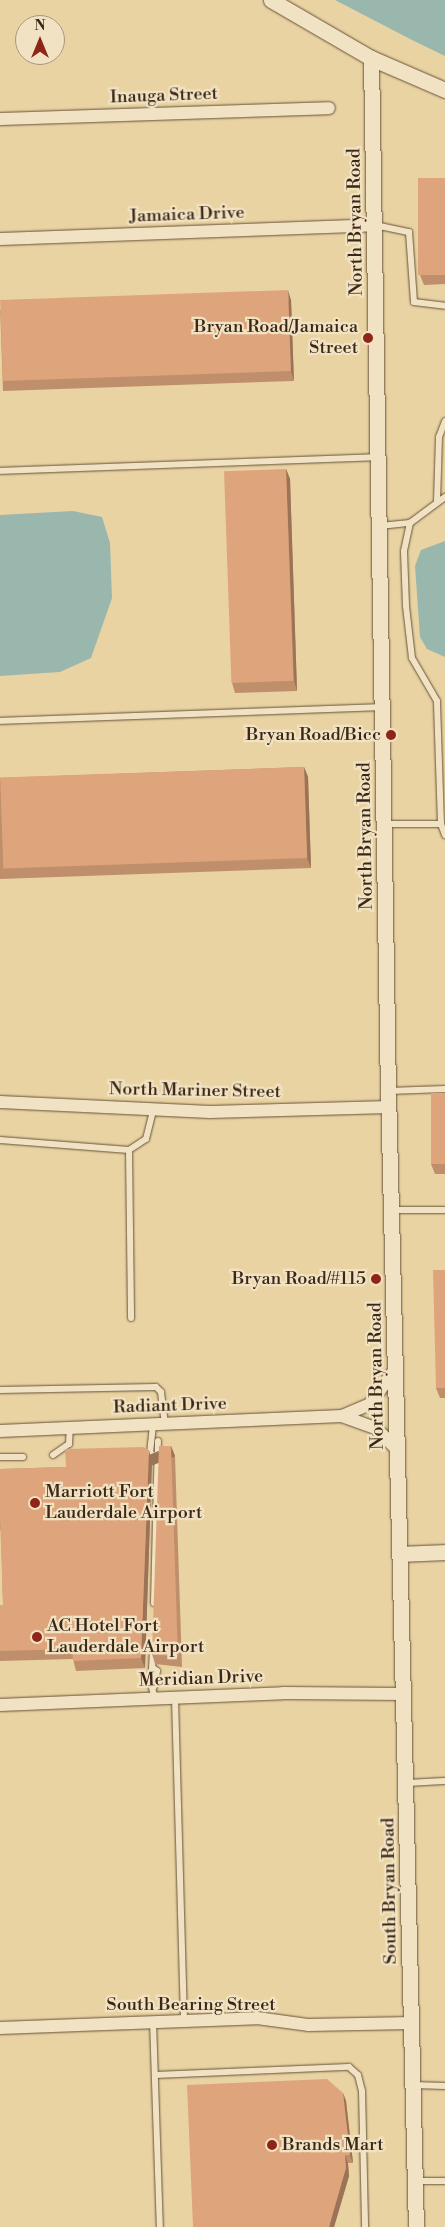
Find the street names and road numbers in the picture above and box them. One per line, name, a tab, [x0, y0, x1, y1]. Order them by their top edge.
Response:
street label: Inauga Street	[110, 83, 218, 109]
street label: North Bryan Road	[344, 148, 368, 296]
street label: Jamaica Drive	[129, 202, 245, 228]
street label: North Bryan Road	[354, 762, 378, 910]
street label: North Mariner Street	[109, 1079, 281, 1103]
street label: North Bryan Road	[365, 1302, 389, 1450]
street label: Radiant Drive	[113, 1393, 227, 1419]
street label: Meridian Drive	[138, 1666, 264, 1692]
street label: South Bryan Road	[378, 1817, 402, 1965]
street label: South Bearing Street	[106, 1994, 276, 2016]

